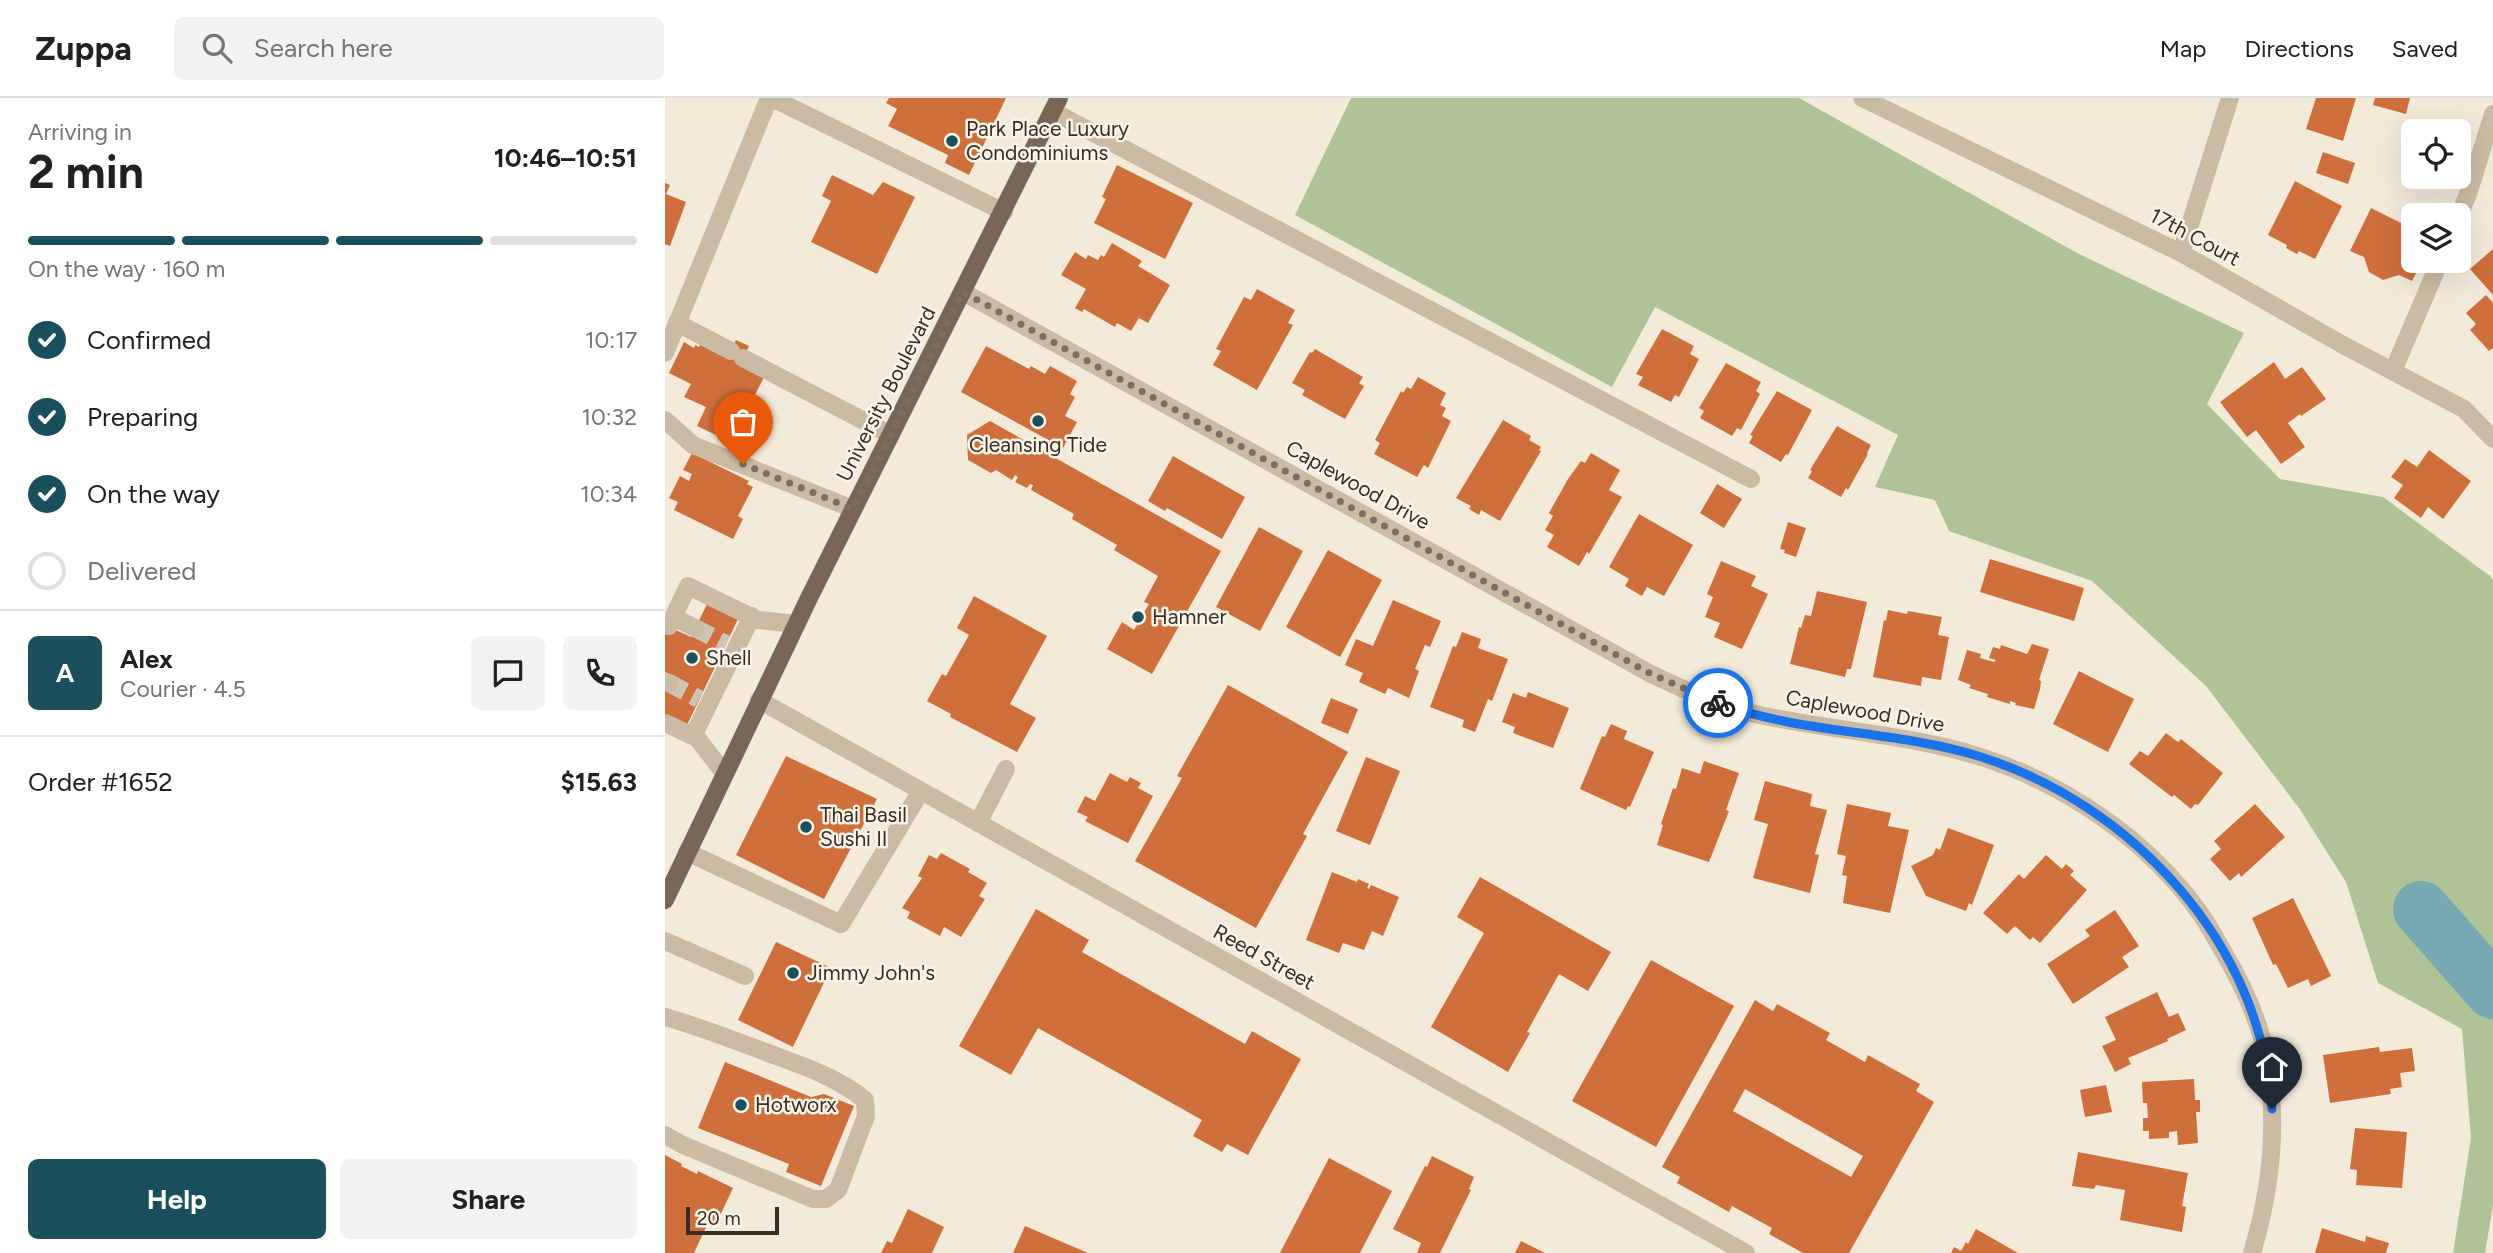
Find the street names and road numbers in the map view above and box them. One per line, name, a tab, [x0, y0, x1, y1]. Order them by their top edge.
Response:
street label: 17th Court	[2146, 202, 2245, 271]
street label: University Boulevard	[831, 302, 940, 485]
street label: Caplewood Drive	[1282, 435, 1435, 534]
street label: Caplewood Drive	[1784, 684, 1946, 737]
street label: Reed Street	[1209, 918, 1319, 995]

